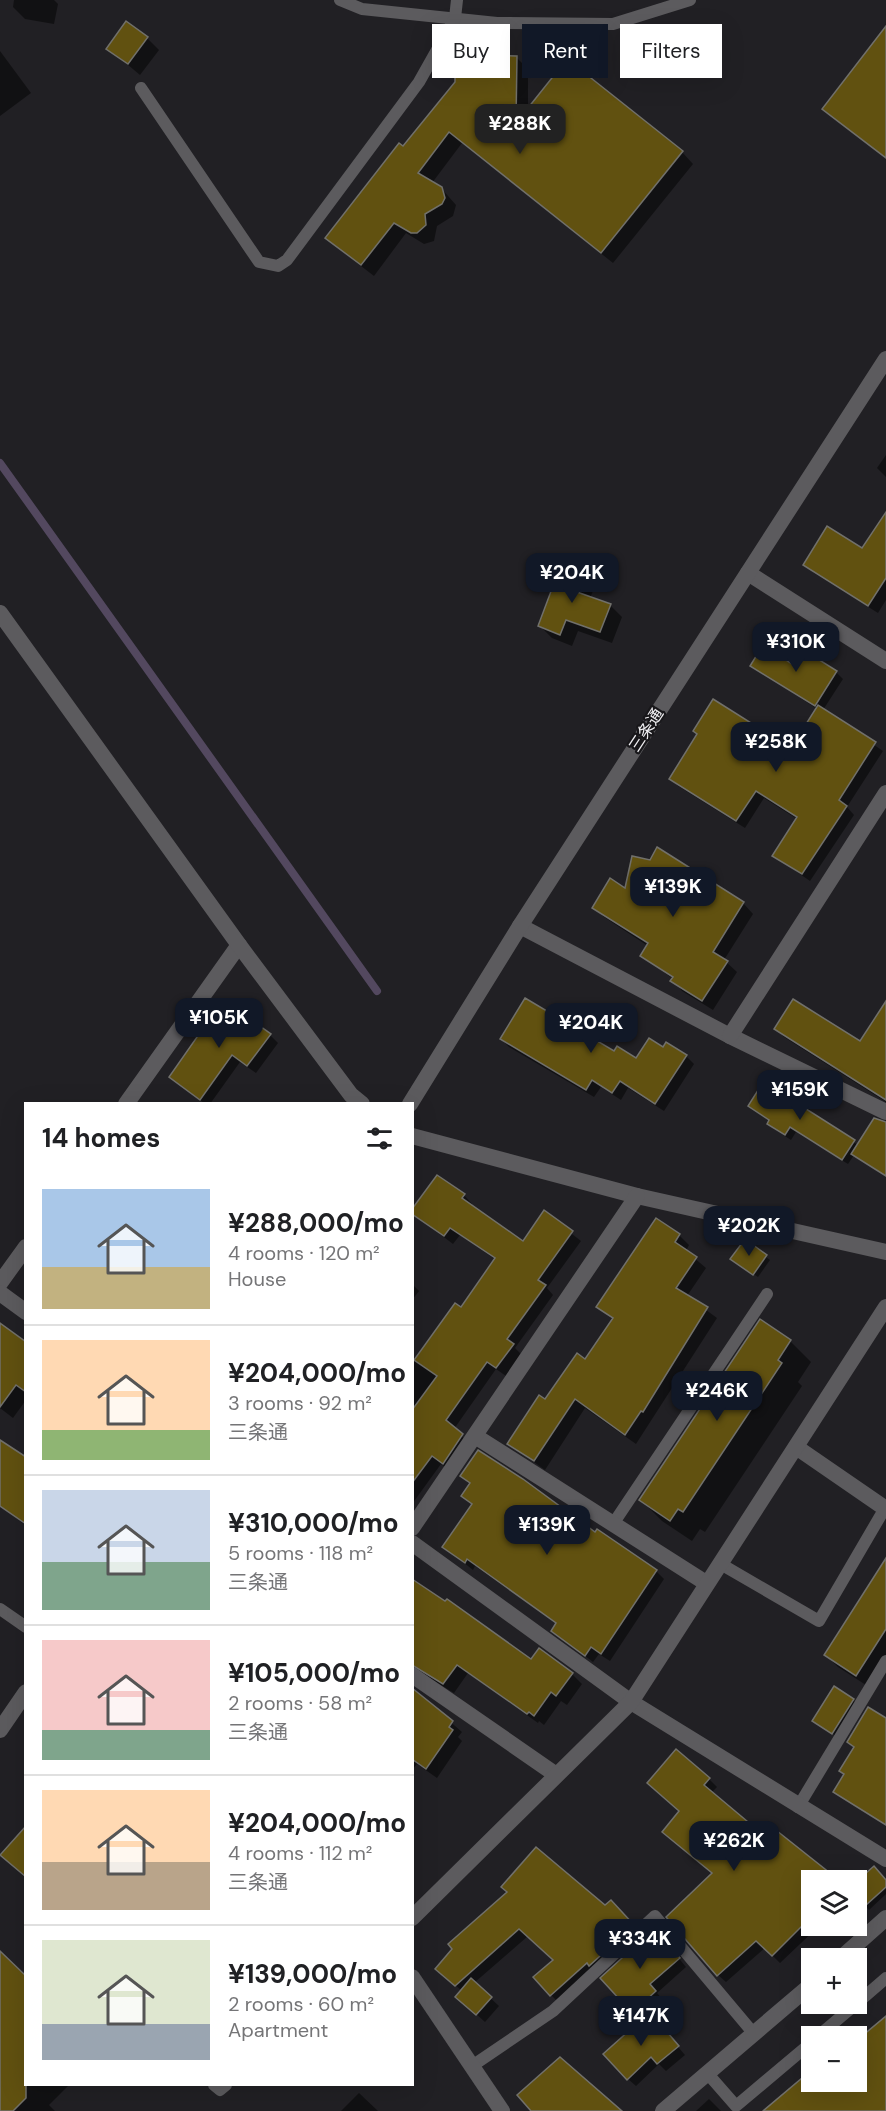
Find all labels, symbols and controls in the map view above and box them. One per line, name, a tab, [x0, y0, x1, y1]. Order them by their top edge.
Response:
chip: Buy	[432, 24, 510, 78]
chip: Rent	[522, 24, 608, 78]
chip: Filters	[620, 24, 722, 78]
pin: ¥288K	[478, 104, 562, 155]
text: ¥288K	[489, 110, 551, 136]
pin: ¥204K	[530, 553, 614, 604]
text: ¥204K	[540, 559, 604, 585]
pin: ¥310K	[754, 622, 838, 673]
text: ¥310K	[766, 628, 826, 654]
street label: 三条通	[624, 704, 668, 756]
pin: ¥258K	[734, 722, 818, 773]
text: ¥258K	[745, 728, 807, 754]
pin: ¥139K	[631, 867, 715, 918]
text: ¥139K	[644, 873, 702, 899]
pin: ¥105K	[177, 998, 261, 1049]
pin: ¥204K	[549, 1003, 633, 1054]
text: ¥105K	[189, 1004, 249, 1030]
text: ¥204K	[559, 1009, 623, 1035]
pin: ¥159K	[758, 1070, 842, 1121]
text: ¥159K	[771, 1076, 829, 1102]
text: 14 homes	[42, 1121, 160, 1155]
icon: filters	[363, 1122, 396, 1155]
text: ¥288,000/mo	[228, 1206, 404, 1240]
pin: ¥202K	[707, 1206, 791, 1257]
text: ¥202K	[717, 1212, 781, 1238]
icon: home	[90, 1213, 162, 1285]
text: 4 rooms · 120 m²	[228, 1240, 380, 1266]
text: House	[228, 1266, 286, 1292]
text: ¥204,000/mo	[228, 1356, 406, 1390]
icon: home	[90, 1364, 162, 1436]
pin: ¥246K	[675, 1371, 759, 1422]
text: ¥246K	[685, 1377, 749, 1403]
text: 3 rooms · 92 m²	[228, 1390, 372, 1416]
text: 三条通	[228, 1419, 288, 1445]
pin: ¥139K	[505, 1505, 589, 1556]
text: ¥310,000/mo	[228, 1506, 399, 1540]
text: ¥139K	[518, 1511, 576, 1537]
icon: home	[90, 1514, 162, 1586]
text: 5 rooms · 118 m²	[228, 1540, 373, 1566]
text: 三条通	[228, 1569, 288, 1595]
text: ¥105,000/mo	[228, 1656, 400, 1690]
icon: home	[90, 1664, 162, 1736]
text: 2 rooms · 58 m²	[228, 1690, 372, 1716]
text: 三条通	[228, 1719, 288, 1745]
text: ¥204,000/mo	[228, 1806, 406, 1840]
icon: home	[90, 1814, 162, 1886]
pin: ¥262K	[692, 1821, 776, 1872]
text: ¥262K	[703, 1827, 765, 1853]
text: 4 rooms · 112 m²	[228, 1840, 372, 1866]
text: 三条通	[228, 1869, 288, 1895]
map controls	[801, 1870, 867, 2092]
button: layers	[801, 1870, 867, 1936]
pin: ¥334K	[598, 1919, 682, 1970]
text: ¥334K	[608, 1925, 672, 1951]
button: +	[801, 1948, 867, 2014]
text: ¥139,000/mo	[228, 1957, 397, 1991]
icon: home	[90, 1964, 162, 2036]
text: 2 rooms · 60 m²	[228, 1991, 374, 2017]
pin: ¥147K	[599, 1996, 683, 2047]
text: ¥147K	[612, 2002, 670, 2028]
text: Apartment	[228, 2017, 328, 2043]
button: −	[801, 2026, 867, 2092]

